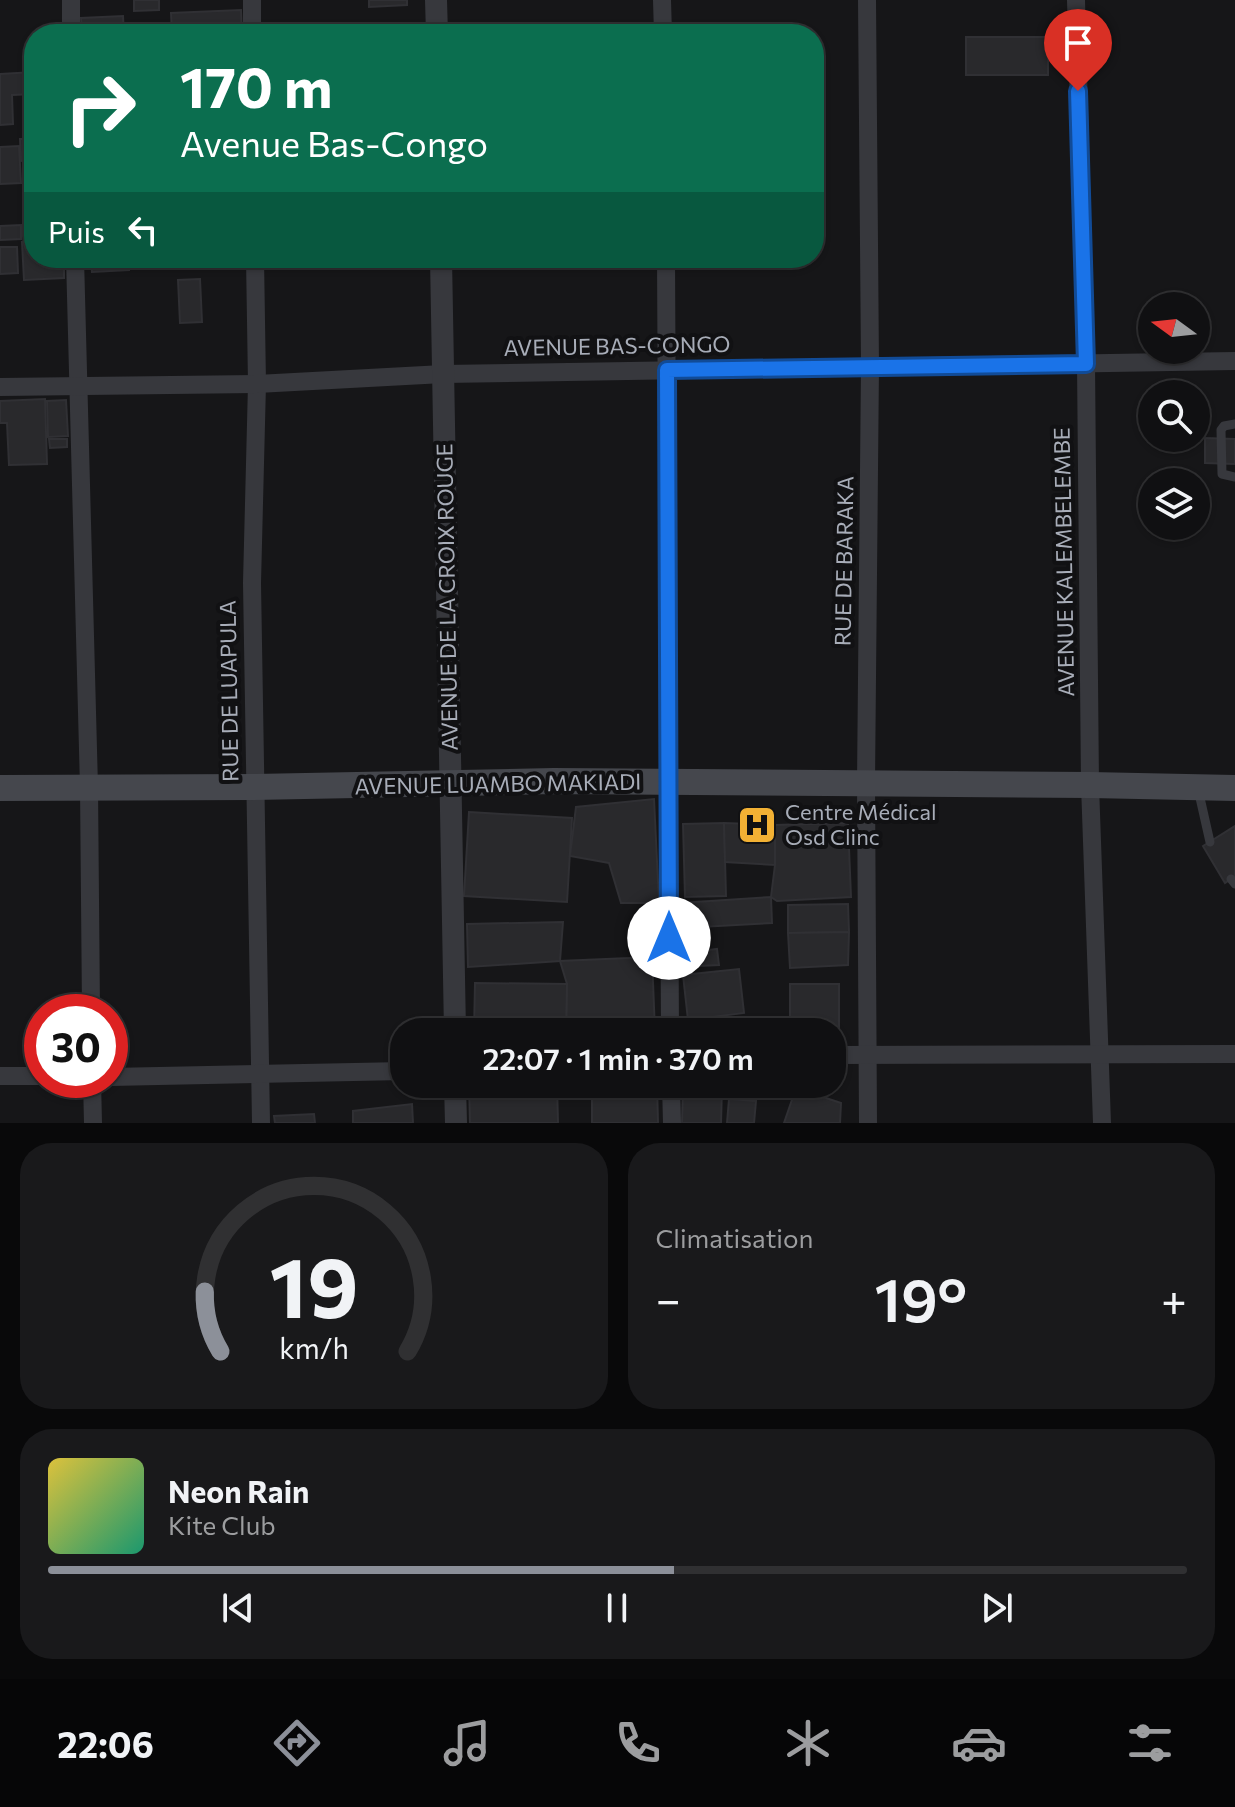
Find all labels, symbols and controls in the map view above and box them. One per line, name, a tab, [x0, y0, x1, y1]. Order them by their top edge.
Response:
pin	[1044, 9, 1112, 91]
icon: arrive	[1056, 21, 1100, 65]
text: 170 m	[180, 51, 333, 120]
icon: right	[48, 56, 152, 160]
text: Avenue Bas-Congo	[180, 120, 488, 164]
icon: left	[121, 208, 165, 252]
text: Puis	[48, 212, 105, 249]
north arrow	[1138, 292, 1210, 364]
map controls	[1138, 292, 1210, 540]
street label: AVENUE BAS-CONGO	[503, 330, 731, 361]
button: search	[1138, 380, 1210, 452]
street label: AVENUE KALEMBELEMBE	[1048, 427, 1079, 697]
street label: AVENUE DE LA CROIX ROUGE	[430, 443, 463, 751]
button: layers	[1138, 468, 1210, 540]
street label: RUE DE BARAKA	[829, 476, 858, 646]
street label: RUE DE LUAPULA	[213, 600, 244, 782]
street label: AVENUE LUAMBO MAKIADI	[354, 767, 642, 800]
place label: Centre Médical Osd Clinc	[785, 798, 936, 850]
hospital icon: Centre Médical Osd Clinc	[736, 804, 778, 846]
position arrow	[627, 896, 711, 980]
speed limit sign: 30	[24, 994, 128, 1098]
text: 22:07 · 1 min · 370 m	[482, 1039, 754, 1076]
text: Climatisation	[656, 1222, 813, 1253]
text: 19	[269, 1233, 358, 1335]
text: 19°	[874, 1261, 967, 1334]
text: −	[656, 1271, 681, 1325]
text: +	[1161, 1271, 1187, 1325]
text: km/h	[279, 1330, 349, 1365]
text: Neon Rain	[168, 1472, 309, 1509]
text: Kite Club	[168, 1509, 276, 1540]
icon: previous	[216, 1586, 260, 1630]
icon: pause	[595, 1586, 639, 1630]
icon: next	[975, 1586, 1019, 1630]
icon: directions	[269, 1715, 325, 1771]
icon: music	[439, 1715, 495, 1771]
icon: phone	[610, 1715, 666, 1771]
icon: climate	[780, 1715, 836, 1771]
icon: car	[951, 1715, 1007, 1771]
icon: filters	[1122, 1715, 1178, 1771]
text: 22:06	[57, 1721, 154, 1765]

